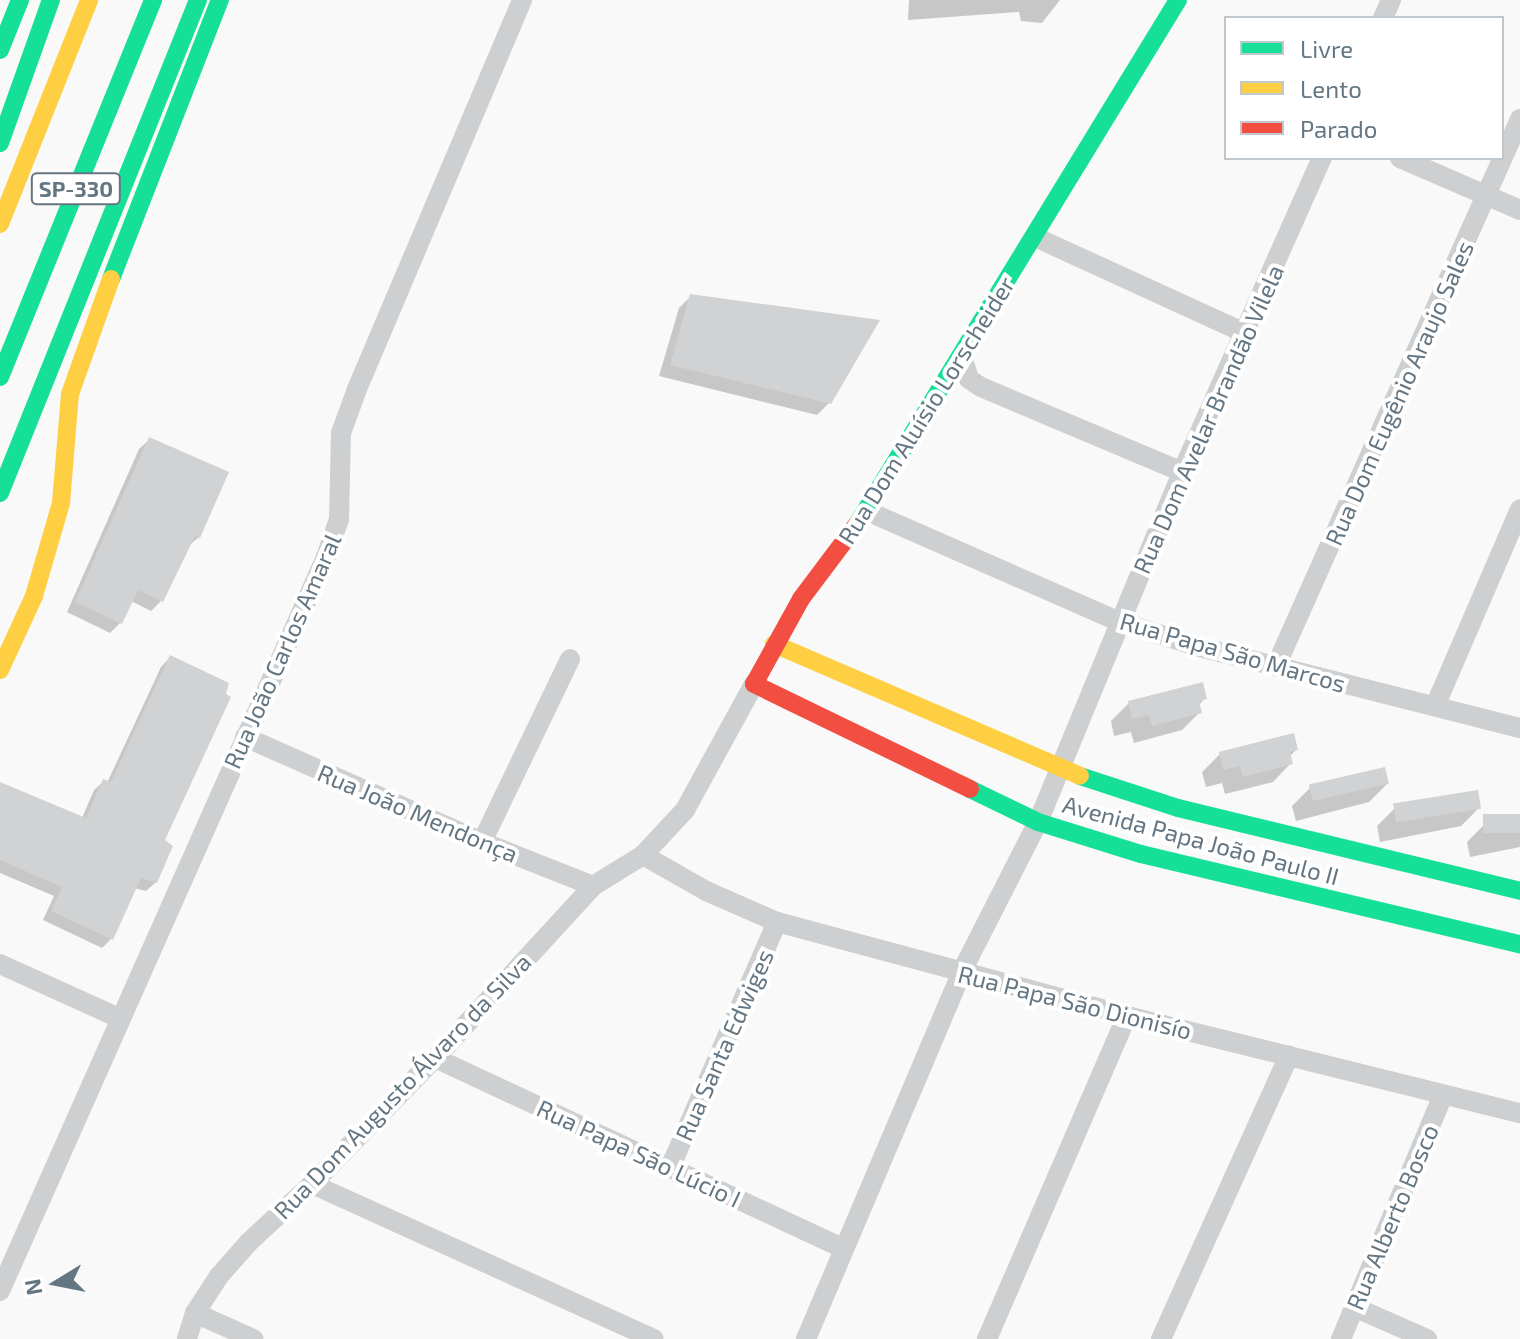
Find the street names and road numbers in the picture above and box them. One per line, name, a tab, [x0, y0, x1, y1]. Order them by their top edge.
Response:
road number: SP-330	[30, 171, 122, 207]
street label: Rua Dom Eugênio Araujo Sales	[1319, 236, 1479, 550]
street label: Rua Dom Avelar Brandão Vilela	[1126, 259, 1290, 579]
street label: Rua Dom Aluísio Lorscheider	[832, 271, 1020, 549]
street label: Rua João Carlos Amaral	[217, 529, 347, 773]
street label: Rua Papa São Marcos	[1117, 606, 1349, 698]
street label: Rua João Mendonça	[313, 758, 523, 868]
street label: Avenida Papa João Paulo II	[1059, 789, 1343, 891]
street label: Rua Santa Edwiges	[669, 945, 779, 1145]
street label: Rua Dom Augusto Álvaro da Silva	[267, 947, 537, 1225]
street label: Rua Papa São Dionisío	[955, 959, 1195, 1045]
street label: Rua Papa São Lúcio I	[533, 1093, 745, 1213]
street label: Rua Alberto Bosco	[1340, 1120, 1444, 1314]

